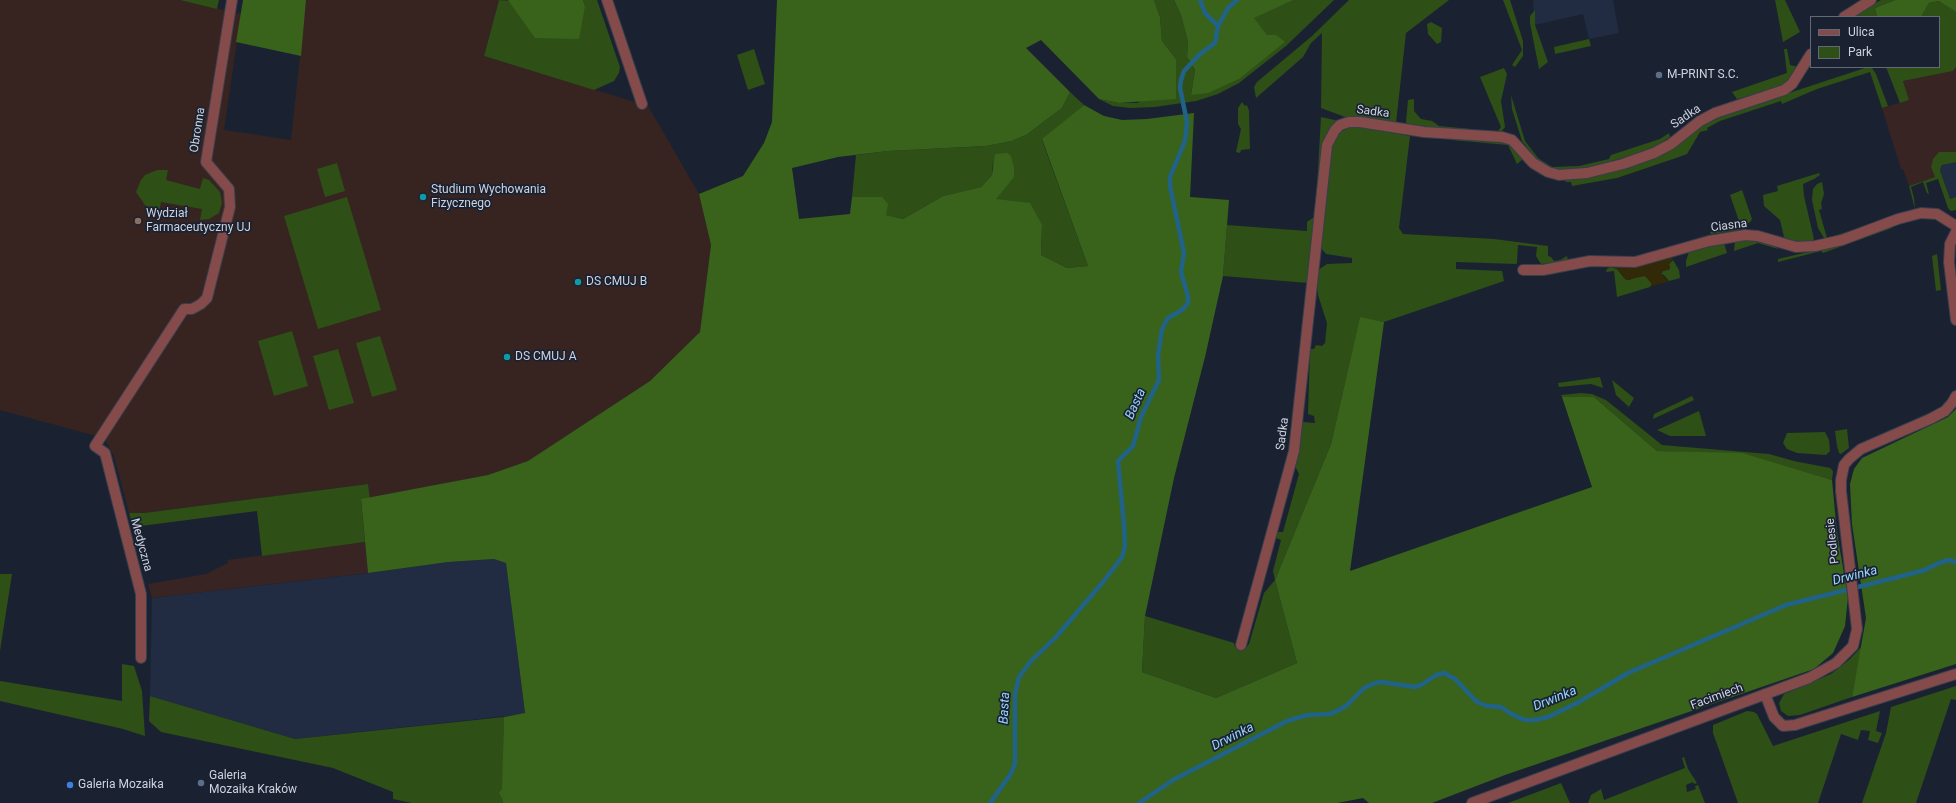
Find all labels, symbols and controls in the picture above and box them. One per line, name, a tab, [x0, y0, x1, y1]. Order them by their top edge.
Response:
legend	[1810, 16, 1940, 68]
text: Ulica	[1848, 25, 1874, 39]
text: Park	[1848, 45, 1872, 59]
place label: M-PRINT S.C.	[1667, 68, 1739, 82]
marker: M-PRINT S.C.	[1654, 70, 1664, 80]
street label: Sadka	[1668, 102, 1704, 132]
street label: Sadka	[1356, 103, 1390, 121]
street label: Obronna	[187, 106, 209, 154]
place label: Studium Wychowania Fizycznego	[431, 183, 546, 211]
marker: Studium Wychowania Fizycznego	[418, 192, 428, 202]
place label: Wydział Farmaceutyczny UJ	[146, 207, 251, 235]
marker: Wydział Farmaceutyczny UJ	[133, 216, 143, 226]
street label: Ciasna	[1710, 217, 1748, 235]
place label: DS CMUJ B	[586, 275, 647, 289]
marker: DS CMUJ B	[573, 277, 583, 287]
place label: DS CMUJ A	[515, 350, 576, 364]
marker: DS CMUJ A	[502, 352, 512, 362]
water label: Basta	[1122, 386, 1150, 422]
street label: Sadka	[1274, 417, 1292, 451]
street label: Medyczna	[127, 517, 155, 573]
street label: Podlesie	[1823, 517, 1843, 565]
water label: Drwinka	[1831, 563, 1879, 589]
street label: Facimiech	[1689, 681, 1745, 713]
water label: Drwinka	[1531, 683, 1579, 715]
water label: Basta	[996, 692, 1014, 724]
water label: Drwinka	[1209, 720, 1257, 754]
place label: Galeria Mozaika Kraków	[209, 769, 297, 797]
place label: Galeria Mozaika	[78, 778, 164, 792]
marker: Galeria Mozaika Kraków	[196, 778, 206, 788]
marker: Galeria Mozaika	[65, 780, 75, 790]

